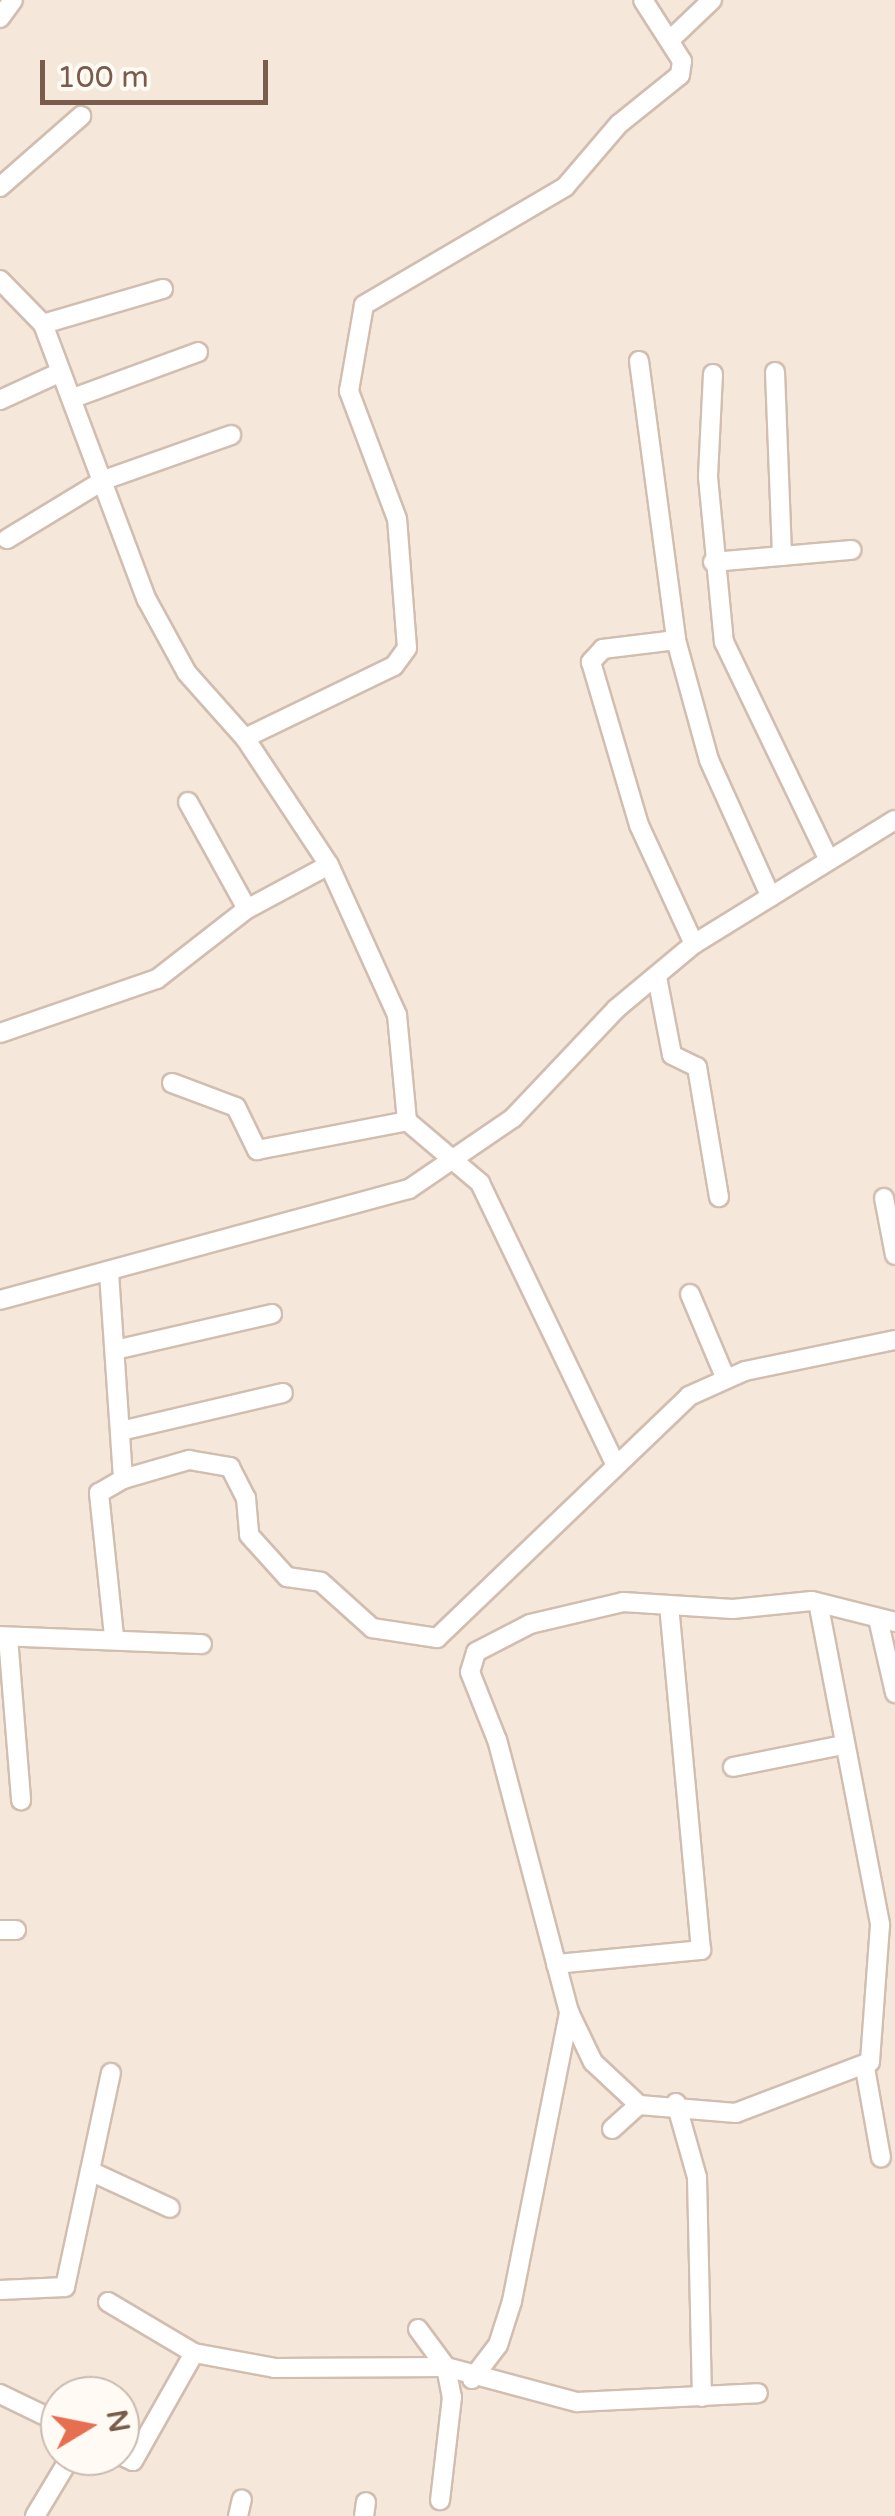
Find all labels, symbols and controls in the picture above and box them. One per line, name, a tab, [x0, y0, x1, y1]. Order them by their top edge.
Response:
scale bar	[45, 40, 272, 102]
text: 100 m	[57, 59, 149, 96]
north arrow	[40, 2376, 140, 2476]
text: N	[99, 2407, 136, 2435]

